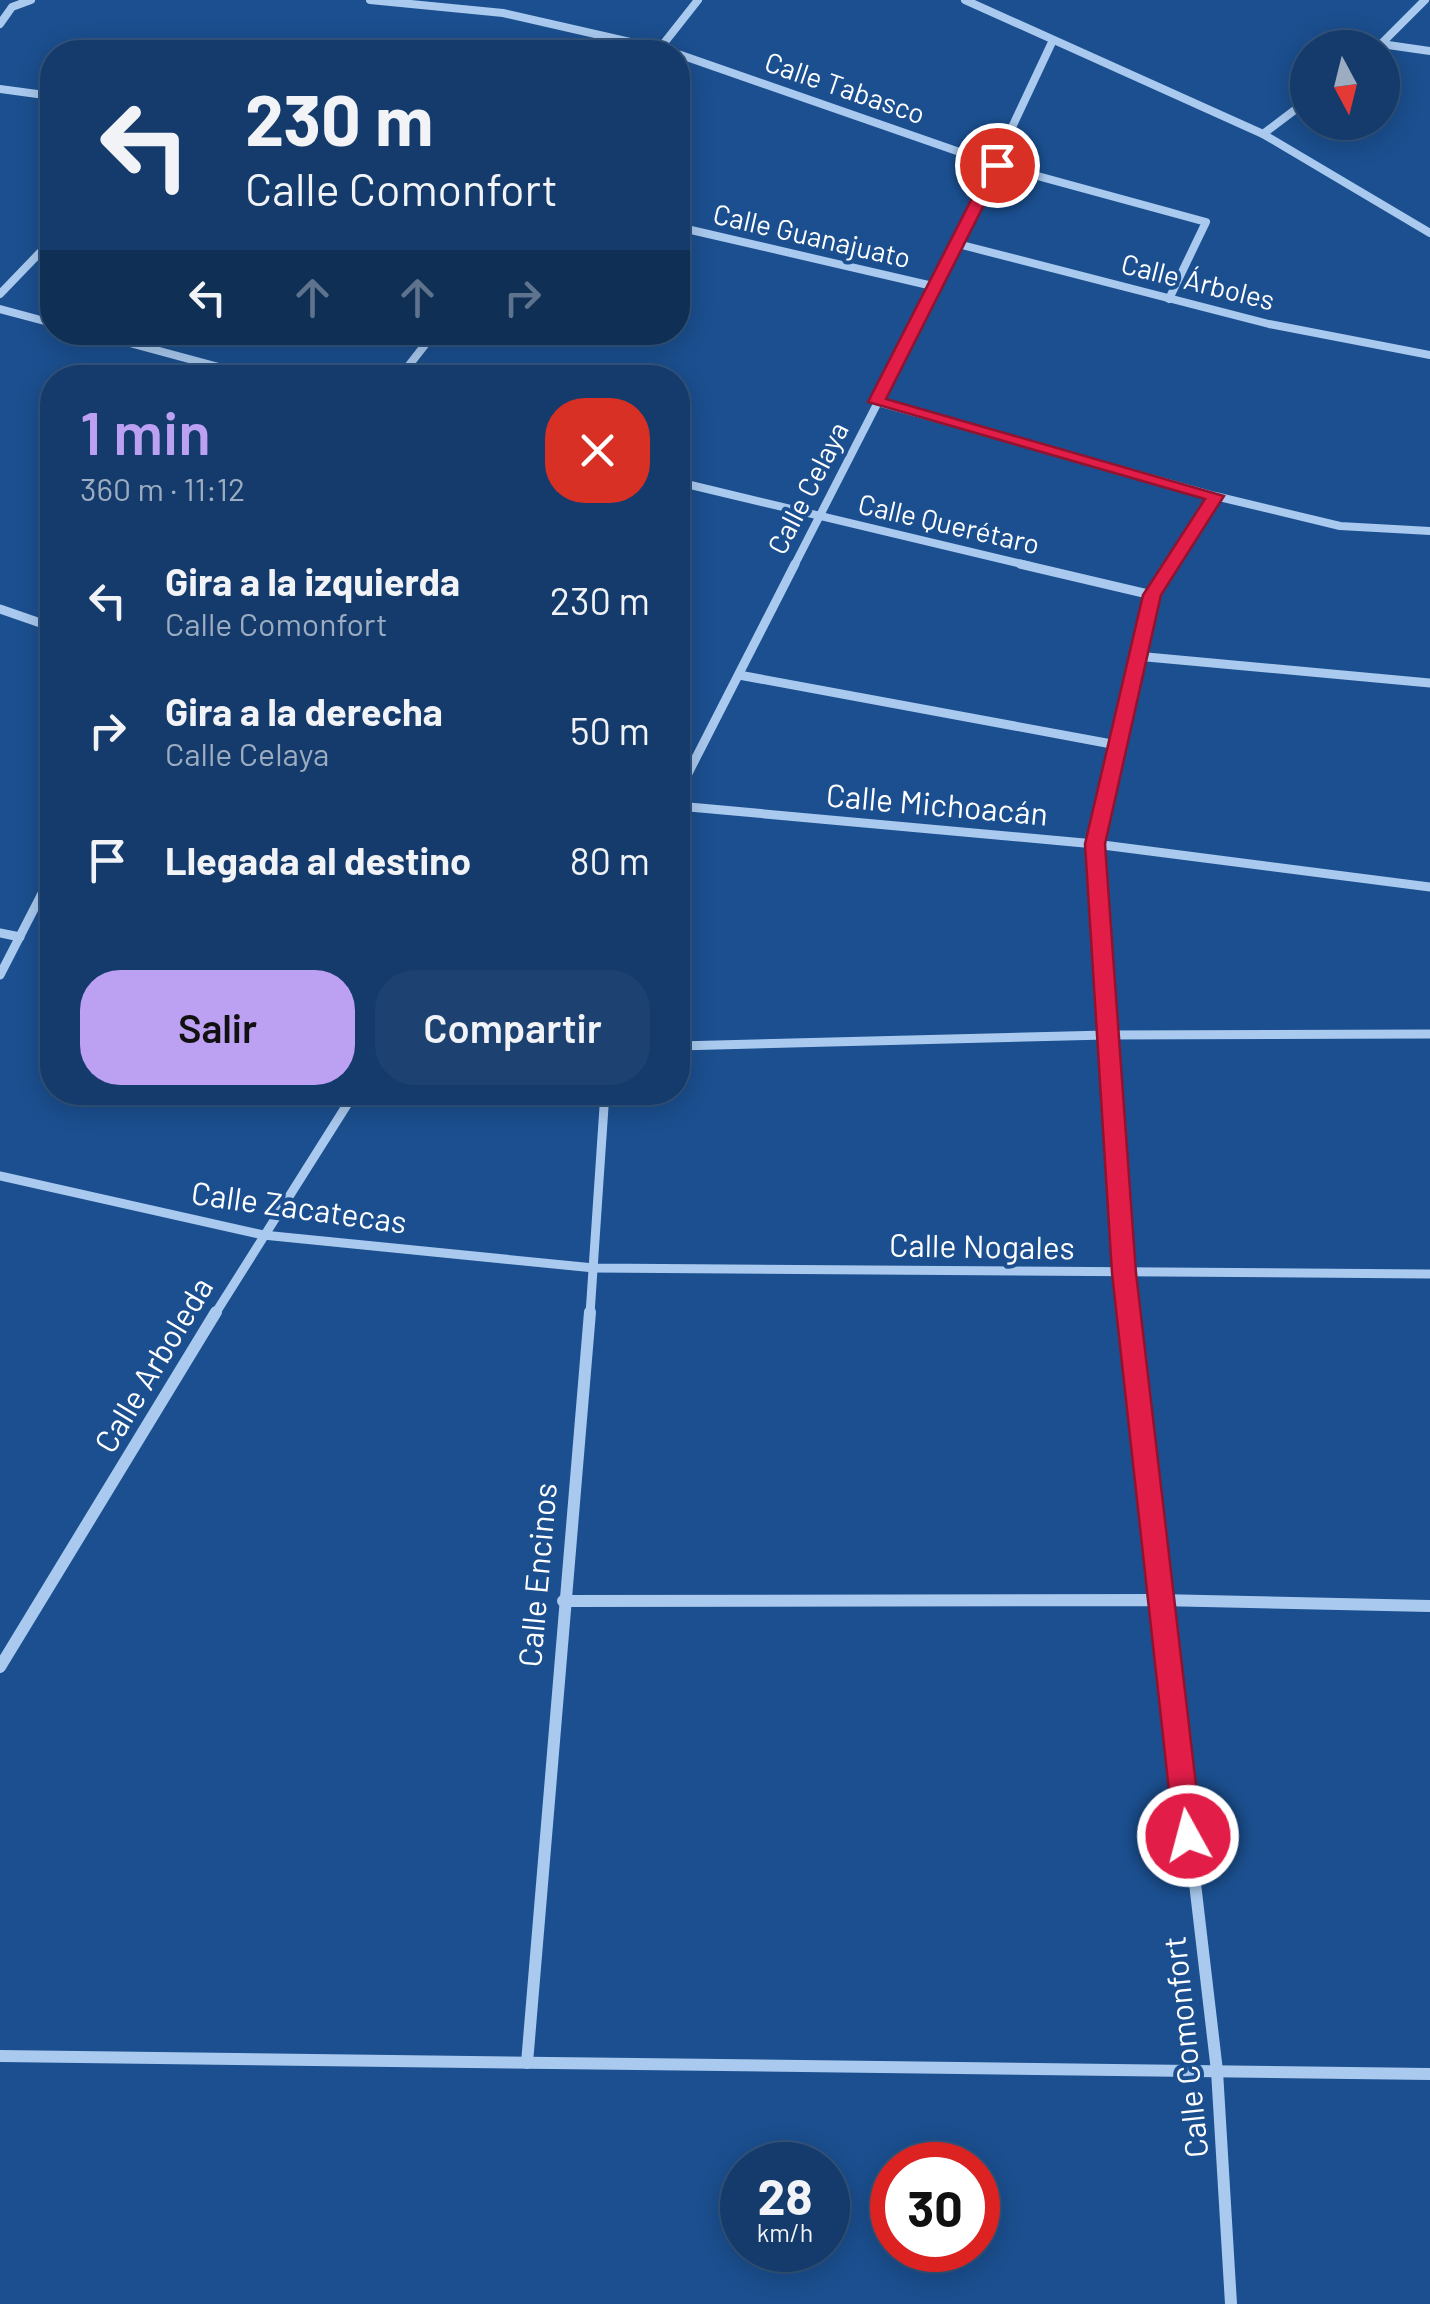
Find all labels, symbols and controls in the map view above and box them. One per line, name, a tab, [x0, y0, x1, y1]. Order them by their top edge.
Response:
north arrow	[1290, 30, 1400, 140]
map controls	[1290, 30, 1400, 140]
street label: Calle Tabasco	[761, 44, 930, 130]
text: 230 m	[245, 76, 433, 160]
icon: left	[80, 80, 210, 210]
pin	[955, 123, 1040, 208]
icon: arrive	[970, 138, 1025, 193]
text: Calle Comonfort	[245, 161, 558, 215]
street label: Calle Guanajuato	[710, 196, 914, 274]
street label: Calle Árboles	[1118, 246, 1278, 316]
icon: left	[180, 270, 235, 325]
icon: ahead	[285, 270, 340, 325]
icon: ahead	[390, 270, 445, 325]
icon: right	[495, 270, 550, 325]
text: 1 min	[80, 395, 211, 467]
button: close	[545, 398, 650, 503]
street label: Calle Celaya	[759, 416, 855, 559]
text: 360 m · 11:12	[80, 469, 245, 507]
street label: Calle Querétaro	[855, 486, 1043, 560]
text: Gira a la izquierda	[165, 558, 460, 604]
icon: left	[80, 573, 135, 628]
text: 230 m	[550, 577, 650, 623]
text: Calle Comonfort	[165, 604, 388, 642]
text: Gira a la derecha	[165, 688, 443, 734]
icon: right	[80, 703, 135, 758]
text: 50 m	[570, 707, 650, 753]
text: Calle Celaya	[165, 734, 329, 772]
street label: Calle Michoacán	[825, 774, 1050, 832]
icon: arrive	[80, 833, 135, 888]
text: Llegada al destino	[165, 837, 471, 883]
text: 80 m	[570, 837, 650, 883]
button: Salir	[80, 970, 355, 1085]
button: Compartir	[375, 970, 650, 1085]
street label: Calle Zacatecas	[189, 1172, 409, 1240]
street label: Calle Nogales	[889, 1224, 1075, 1266]
street label: Calle Arboleda	[85, 1269, 219, 1459]
street label: Calle Encinos	[509, 1481, 563, 1669]
position arrow	[1136, 1784, 1240, 1888]
street label: Calle Comonfort	[1153, 1935, 1215, 2160]
speed limit sign: 30	[870, 2142, 1000, 2272]
text: 28	[757, 2165, 813, 2225]
text: km/h	[757, 2217, 813, 2247]

